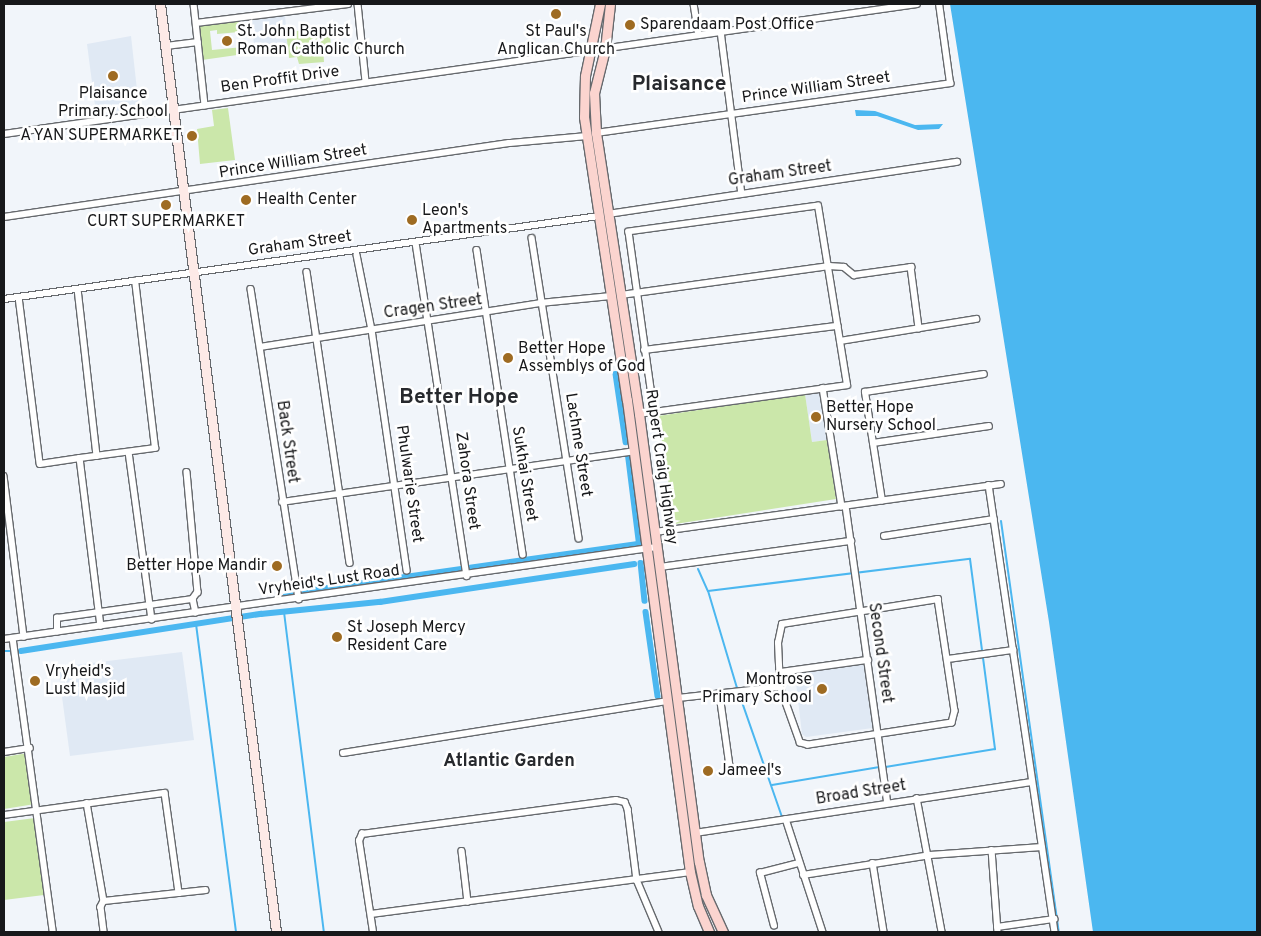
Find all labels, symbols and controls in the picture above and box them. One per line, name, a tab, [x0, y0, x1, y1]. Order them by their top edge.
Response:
marker: St Paul's Anglican Church	[550, 8, 562, 20]
place label: Sparendaam Post Office	[640, 15, 814, 35]
marker: Sparendaam Post Office	[624, 19, 636, 31]
place label: St. John Baptist Roman Catholic Church	[237, 22, 405, 60]
place label: St Paul's Anglican Church	[497, 22, 615, 60]
marker: St. John Baptist Roman Catholic Church	[221, 35, 233, 47]
street label: Ben Proffit Drive	[219, 62, 341, 98]
street label: Prince William Street	[740, 68, 892, 108]
marker: Plaisance Primary School	[107, 70, 119, 82]
district label: Plaisance	[632, 72, 726, 98]
place label: Plaisance Primary School	[58, 84, 168, 122]
place label: A YAN SUPERMARKET	[19, 126, 182, 146]
marker: A YAN SUPERMARKET	[186, 130, 198, 142]
street label: Prince William Street	[217, 141, 369, 183]
street label: Graham Street	[727, 157, 833, 191]
place label: Health Center	[257, 190, 357, 210]
marker: Health Center	[239, 193, 253, 207]
marker: CURT SUPERMARKET	[160, 199, 172, 211]
place label: Leon's Apartments	[422, 201, 507, 239]
place label: CURT SUPERMARKET	[87, 212, 245, 232]
marker: Leon's Apartments	[406, 214, 418, 226]
street label: Graham Street	[247, 227, 353, 261]
street label: Cragen Street	[382, 291, 484, 323]
place label: Better Hope Assemblys of God	[518, 339, 646, 377]
marker: Better Hope Assemblys of God	[502, 352, 514, 364]
district label: Better Hope	[399, 385, 519, 411]
street label: Rupert Craig Highway	[641, 388, 681, 546]
street label: Lachme Street	[560, 392, 596, 498]
place label: Better Hope Nursery School	[826, 398, 936, 436]
street label: Back Street	[272, 399, 302, 485]
marker: Better Hope Nursery School	[810, 411, 822, 423]
street label: Phulwarie Street	[391, 424, 427, 544]
street label: Sukhai Street	[507, 425, 541, 523]
street label: Zahora Street	[451, 431, 483, 531]
place label: Better Hope Mandir	[126, 556, 267, 576]
marker: Better Hope Mandir	[271, 560, 283, 572]
street label: Vryheid's Lust Road	[257, 562, 401, 600]
street label: Second Street	[863, 602, 897, 704]
place label: St Joseph Mercy Resident Care	[347, 618, 466, 656]
marker: St Joseph Mercy Resident Care	[331, 631, 343, 643]
place label: Vryheid's Lust Masjid	[45, 662, 126, 700]
place label: Montrose Primary School	[702, 670, 812, 708]
marker: Vryheid's Lust Masjid	[29, 675, 41, 687]
marker: Montrose Primary School	[816, 683, 828, 695]
district label: Atlantic Garden	[443, 751, 575, 773]
place label: Jameel's	[718, 761, 782, 781]
marker: Jameel's	[702, 765, 714, 777]
street label: Broad Street	[815, 776, 907, 810]

